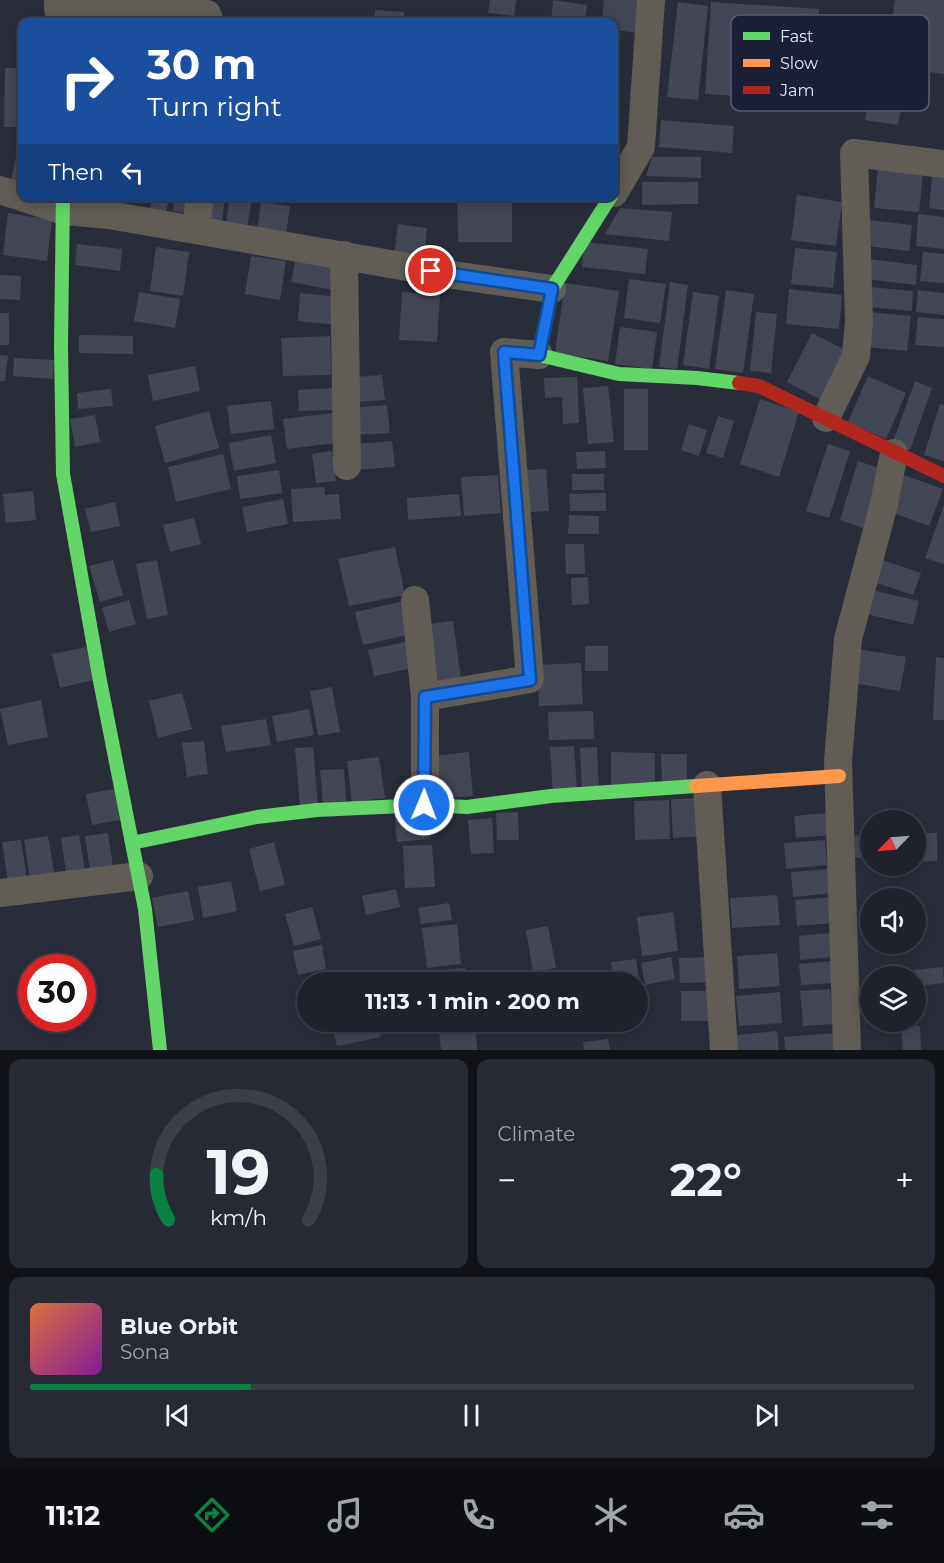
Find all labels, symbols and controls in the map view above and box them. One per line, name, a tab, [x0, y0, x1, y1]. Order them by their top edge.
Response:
legend	[731, 15, 929, 111]
text: Fast	[780, 27, 814, 46]
text: 30 m	[147, 38, 256, 90]
icon: right	[48, 42, 126, 120]
text: Slow	[780, 54, 818, 73]
text: Jam	[779, 81, 814, 100]
text: Turn right	[147, 90, 282, 123]
icon: left	[116, 156, 149, 189]
text: Then	[48, 159, 104, 186]
pin	[405, 245, 456, 296]
icon: arrive	[414, 254, 447, 287]
position arrow	[392, 773, 456, 837]
north arrow	[860, 810, 926, 876]
map controls	[860, 810, 926, 1032]
button: sound	[860, 888, 926, 954]
speed limit sign: 30	[18, 954, 96, 1032]
button: layers	[860, 966, 926, 1032]
text: 11:13 · 1 min · 200 m	[365, 988, 580, 1015]
text: Climate	[498, 1122, 575, 1146]
text: 19	[206, 1134, 270, 1210]
text: 22°	[670, 1152, 742, 1207]
text: −	[498, 1160, 516, 1200]
text: +	[895, 1160, 914, 1200]
text: km/h	[210, 1205, 267, 1231]
text: Blue Orbit	[120, 1313, 238, 1340]
text: Sona	[120, 1340, 170, 1364]
icon: previous	[161, 1399, 194, 1432]
icon: pause	[455, 1399, 488, 1432]
icon: next	[750, 1399, 783, 1432]
icon: directions	[191, 1494, 233, 1536]
icon: music	[324, 1494, 366, 1536]
icon: phone	[457, 1494, 499, 1536]
icon: climate	[590, 1494, 632, 1536]
icon: car	[723, 1494, 765, 1536]
icon: filters	[856, 1494, 898, 1536]
text: 11:12	[46, 1499, 100, 1532]

